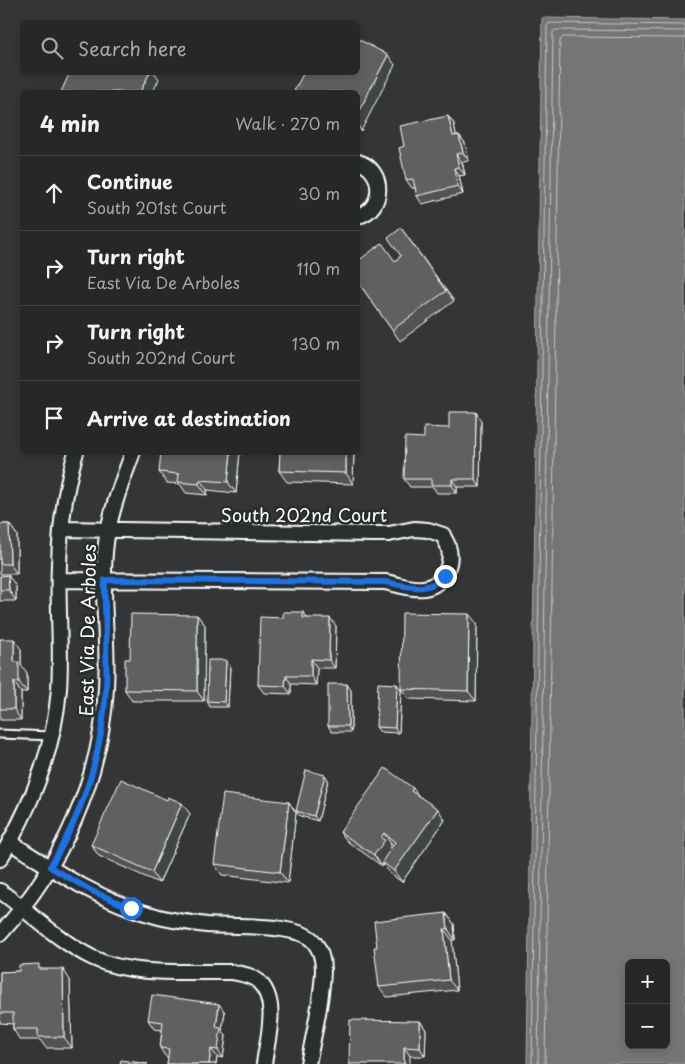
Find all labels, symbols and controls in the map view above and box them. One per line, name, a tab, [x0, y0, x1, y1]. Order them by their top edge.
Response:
search box	[20, 20, 360, 75]
icon: search	[38, 34, 66, 62]
text: Search here	[78, 34, 187, 62]
text: 4 min	[40, 107, 100, 139]
text: Walk · 270 m	[236, 111, 340, 135]
text: Continue	[87, 167, 173, 195]
icon: ahead	[40, 179, 68, 207]
text: 30 m	[298, 181, 340, 205]
text: South 201st Court	[87, 195, 226, 219]
text: Turn right	[87, 242, 185, 270]
icon: right	[40, 254, 68, 282]
text: 110 m	[297, 256, 340, 280]
text: East Via De Arboles	[87, 270, 240, 294]
text: Turn right	[87, 317, 185, 345]
icon: right	[40, 329, 68, 357]
text: 130 m	[292, 331, 340, 355]
text: South 202nd Court	[87, 345, 235, 369]
icon: arrive	[40, 404, 68, 432]
text: Arrive at destination	[87, 404, 291, 432]
street label: South 202nd Court	[221, 501, 387, 528]
street label: East Via De Arboles	[72, 544, 102, 716]
route end	[434, 565, 457, 588]
route start	[120, 897, 143, 920]
map controls	[625, 959, 670, 1049]
button: +	[625, 959, 670, 1004]
button: −	[625, 1004, 670, 1049]

